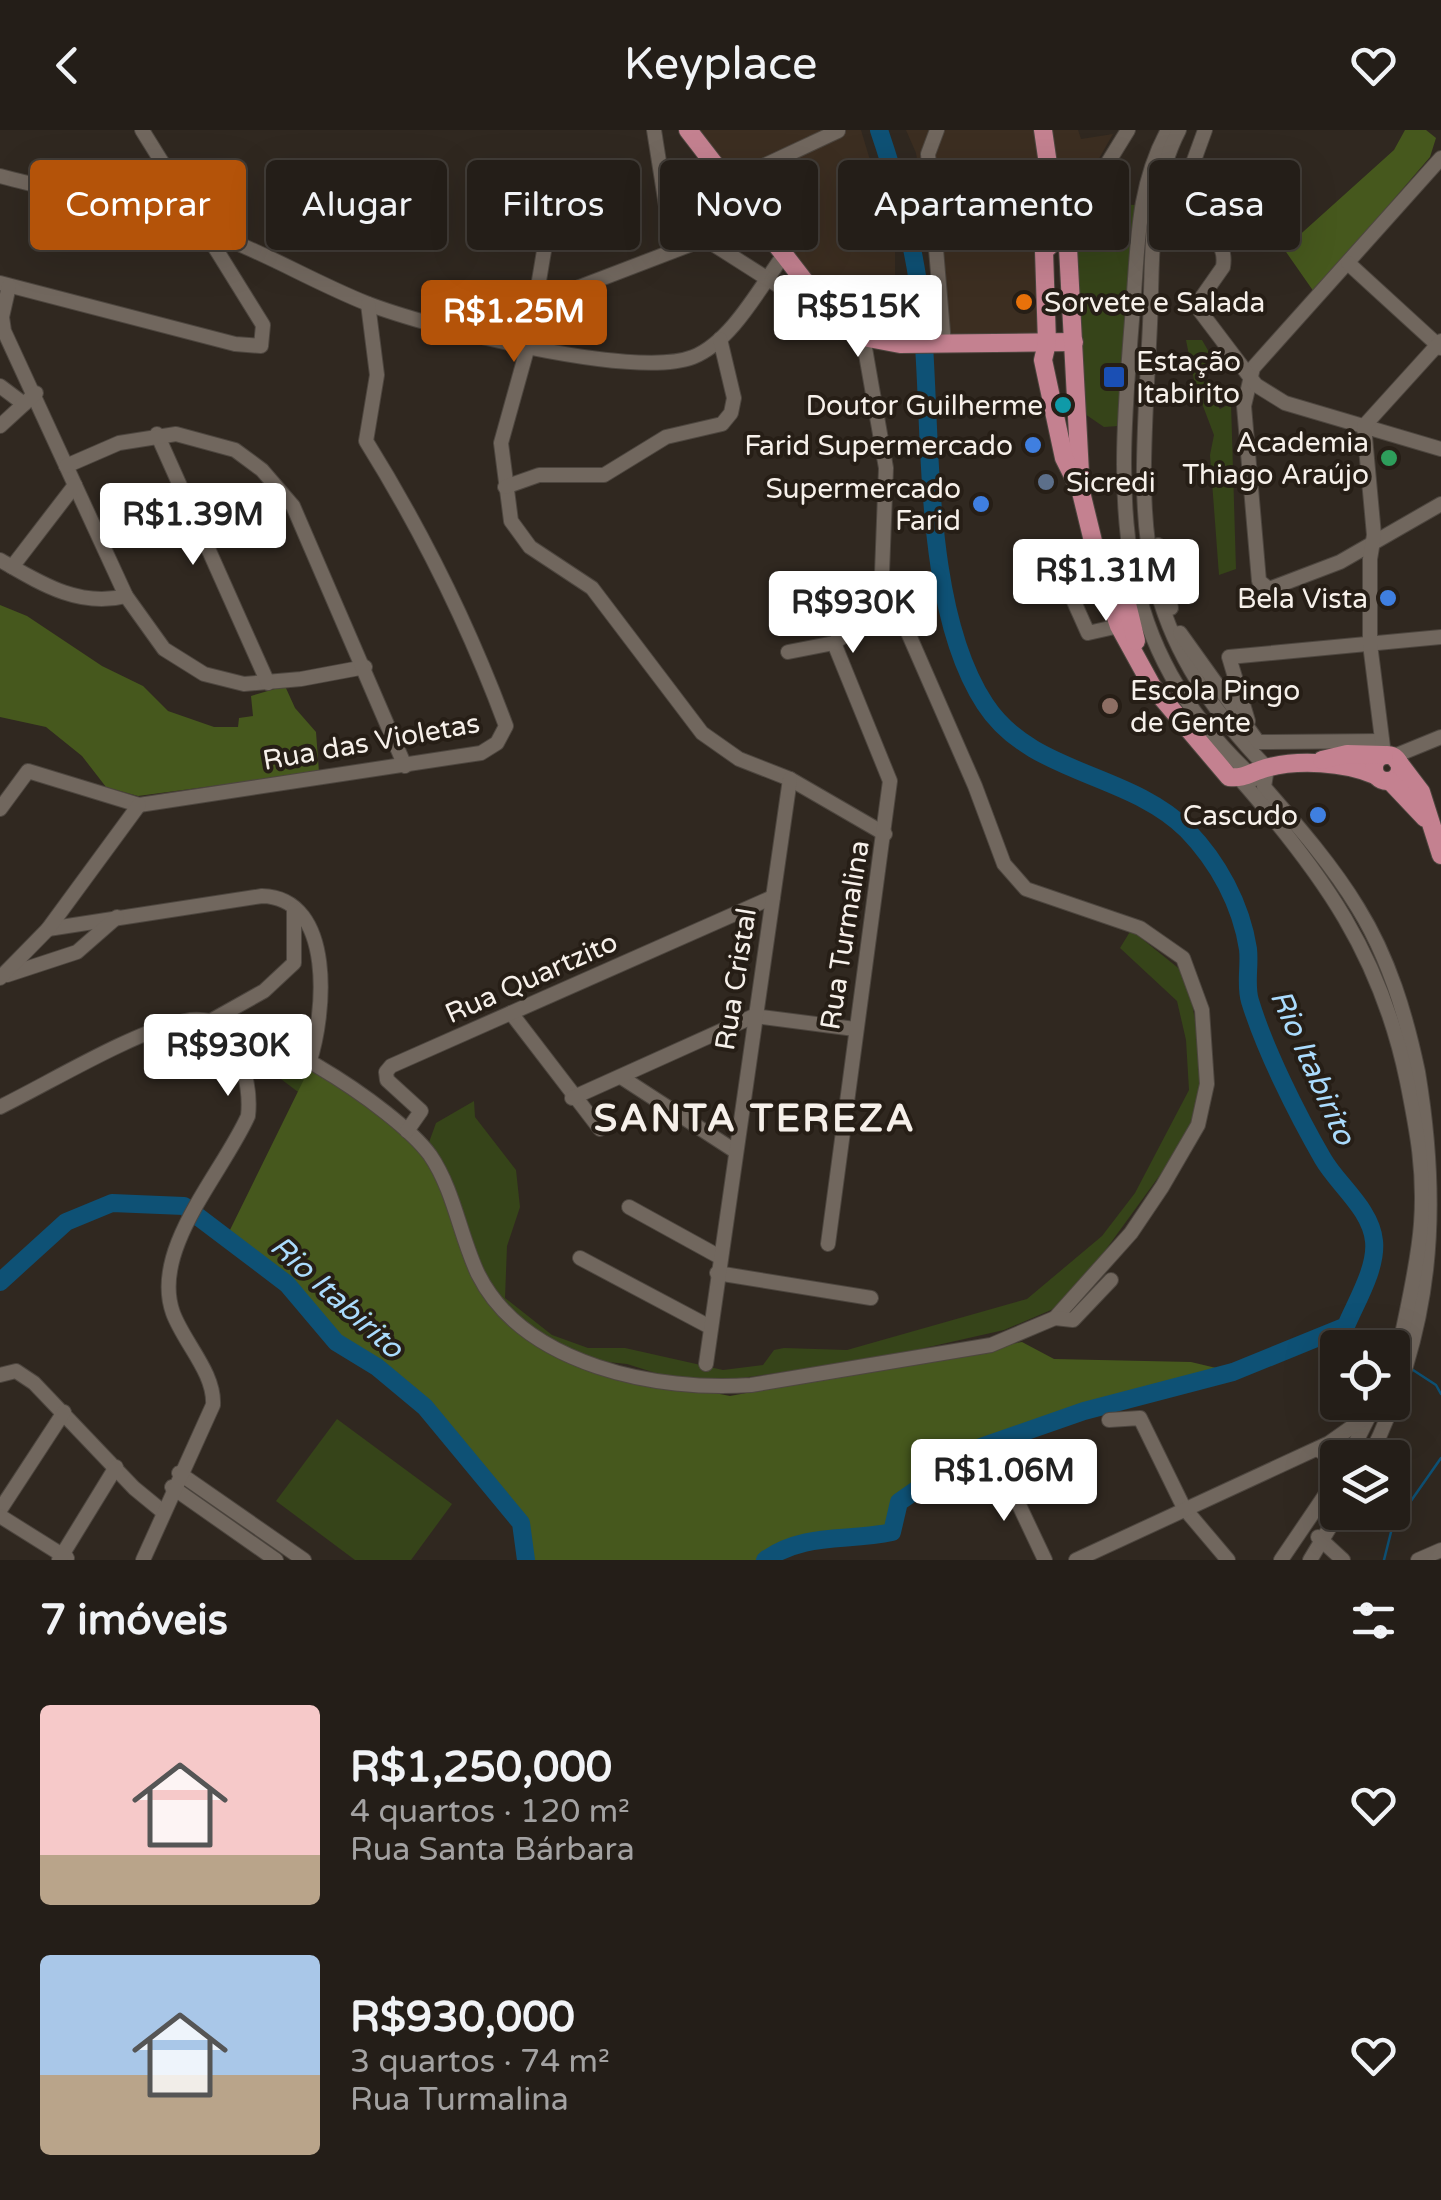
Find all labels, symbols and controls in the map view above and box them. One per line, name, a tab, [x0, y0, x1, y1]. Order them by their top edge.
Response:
icon: back	[40, 38, 95, 93]
text: Keyplace	[624, 38, 817, 92]
icon: heart	[1346, 38, 1401, 93]
chip: Comprar	[30, 160, 246, 250]
chip: Alugar	[266, 160, 447, 250]
chip: Filtros	[467, 160, 640, 250]
chip: Novo	[660, 160, 818, 250]
chip: Apartamento	[838, 160, 1129, 250]
chip: Casa	[1149, 160, 1300, 250]
pin: R$515K	[777, 275, 939, 360]
pin: R$1.25M	[422, 280, 606, 365]
place label: Sorvete e Salada	[1044, 286, 1265, 320]
text: R$515K	[796, 288, 920, 326]
marker: Sorvete e Salada	[1013, 291, 1035, 313]
text: R$1.25M	[443, 293, 585, 331]
place label: Estação Itabirito	[1136, 345, 1241, 411]
marker: Estação Itabirito	[1101, 364, 1127, 390]
place label: Doutor Guilherme	[806, 389, 1043, 423]
marker: Doutor Guilherme	[1052, 394, 1074, 416]
place label: Academia Thiago Araújo	[1182, 426, 1369, 492]
place label: Farid Supermercado	[744, 429, 1013, 463]
marker: Farid Supermercado	[1022, 434, 1044, 456]
marker: Academia Thiago Araújo	[1378, 447, 1400, 469]
place label: Sicredi	[1066, 466, 1156, 500]
marker: Sicredi	[1035, 471, 1057, 493]
place label: Supermercado Farid	[766, 472, 961, 538]
pin: R$1.39M	[101, 483, 285, 568]
marker: Supermercado Farid	[970, 493, 992, 515]
text: R$1.39M	[122, 496, 264, 534]
pin: R$1.31M	[1014, 539, 1198, 624]
text: R$1.31M	[1035, 552, 1177, 590]
pin: R$930K	[772, 571, 934, 656]
place label: Bela Vista	[1237, 582, 1368, 616]
text: R$930K	[791, 584, 915, 622]
marker: Bela Vista	[1377, 587, 1399, 609]
place label: Escola Pingo de Gente	[1130, 674, 1300, 740]
marker: Escola Pingo de Gente	[1099, 695, 1121, 717]
street label: Rua das Violetas	[260, 706, 482, 778]
place label: Cascudo	[1183, 799, 1298, 833]
marker: Cascudo	[1307, 804, 1329, 826]
street label: Rua Turmalina	[813, 838, 877, 1032]
street label: Rua Cristal	[708, 906, 764, 1053]
street label: Rua Quartzito	[440, 925, 623, 1031]
water label: Rio Itabirito	[1262, 984, 1364, 1152]
pin: R$930K	[147, 1014, 309, 1099]
text: R$930K	[166, 1027, 290, 1065]
district label: SANTA TEREZA	[594, 1096, 916, 1142]
water label: Rio Itabirito	[263, 1228, 412, 1368]
map controls	[1320, 1330, 1410, 1530]
button: locate	[1320, 1330, 1410, 1420]
pin: R$1.06M	[912, 1439, 1096, 1524]
button: layers	[1320, 1440, 1410, 1530]
text: R$1.06M	[933, 1452, 1075, 1490]
icon: filters	[1346, 1593, 1401, 1648]
text: 7 imóveis	[40, 1595, 228, 1646]
text: R$1,250,000	[350, 1742, 612, 1793]
icon: home	[120, 1745, 240, 1865]
icon: heart	[1346, 1778, 1401, 1833]
text: 4 quartos · 120 m²	[350, 1793, 630, 1831]
text: Rua Santa Bárbara	[350, 1831, 635, 1869]
text: R$930,000	[350, 1992, 575, 2043]
icon: home	[120, 1995, 240, 2115]
icon: heart	[1346, 2028, 1401, 2083]
text: 3 quartos · 74 m²	[350, 2043, 610, 2081]
text: Rua Turmalina	[350, 2081, 569, 2119]

